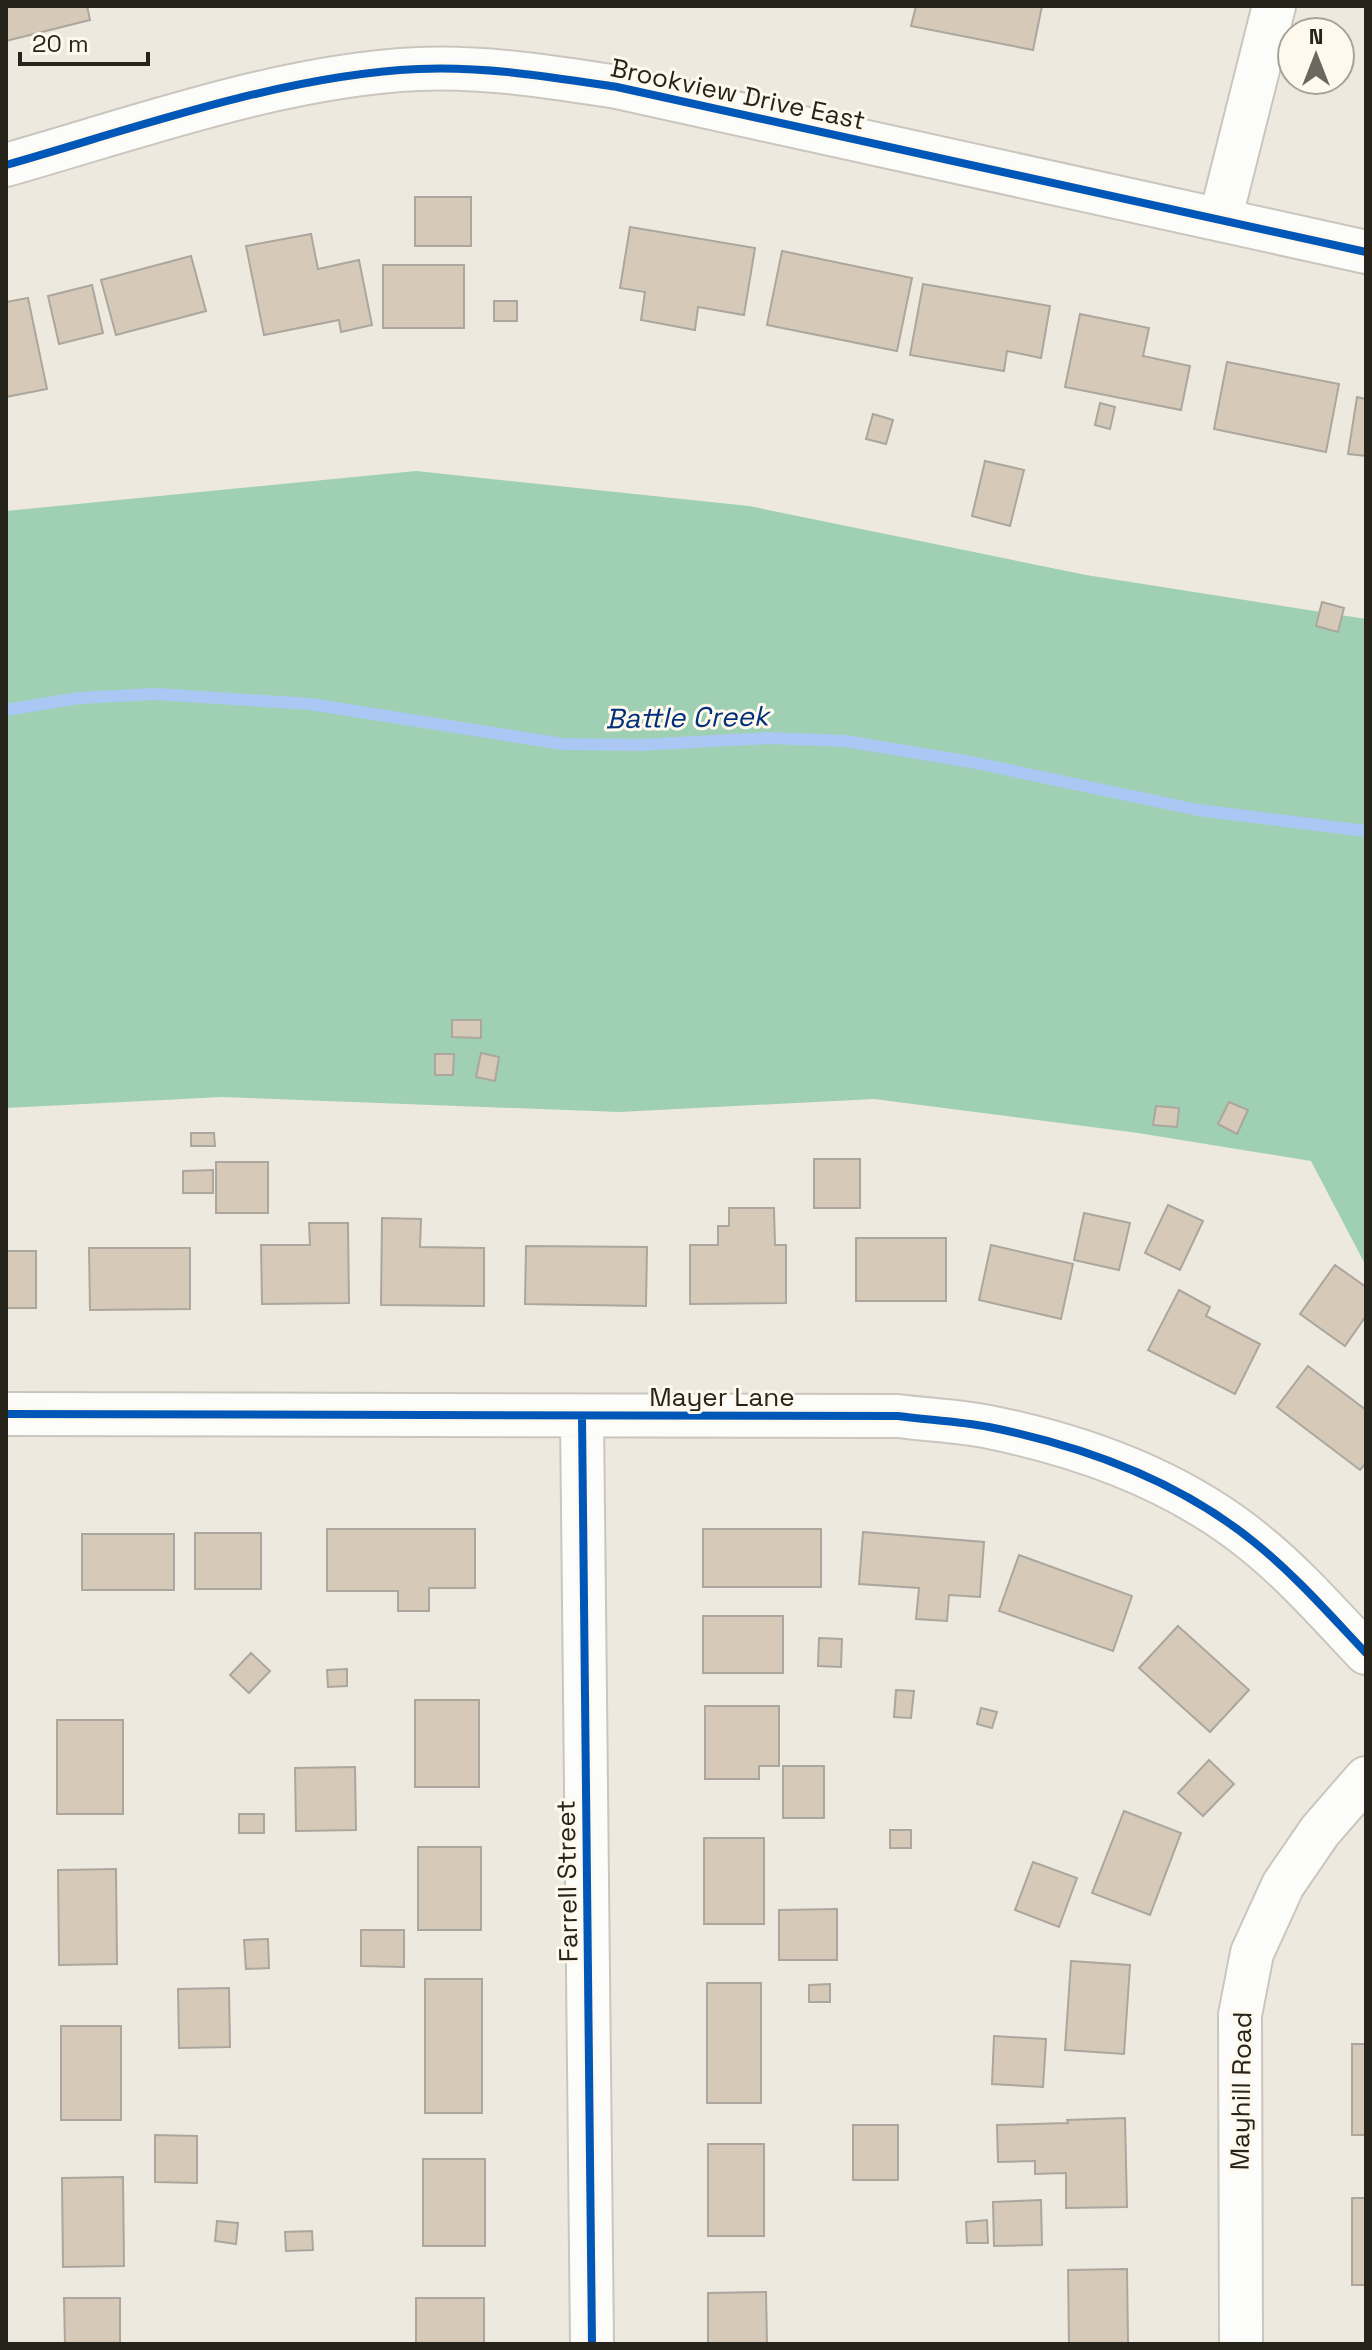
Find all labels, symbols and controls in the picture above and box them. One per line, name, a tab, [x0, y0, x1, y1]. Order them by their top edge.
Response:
scale bar	[20, 16, 148, 66]
north arrow	[1276, 16, 1356, 96]
text: N	[1309, 22, 1323, 50]
text: 20 m	[32, 28, 89, 59]
street label: Brookview Drive East	[608, 50, 868, 138]
water label: Battle Creek	[605, 698, 772, 736]
street label: Mayer Lane	[649, 1380, 795, 1414]
street label: Farrell Street	[549, 1800, 585, 1962]
street label: Mayhill Road	[1223, 2011, 1259, 2171]

